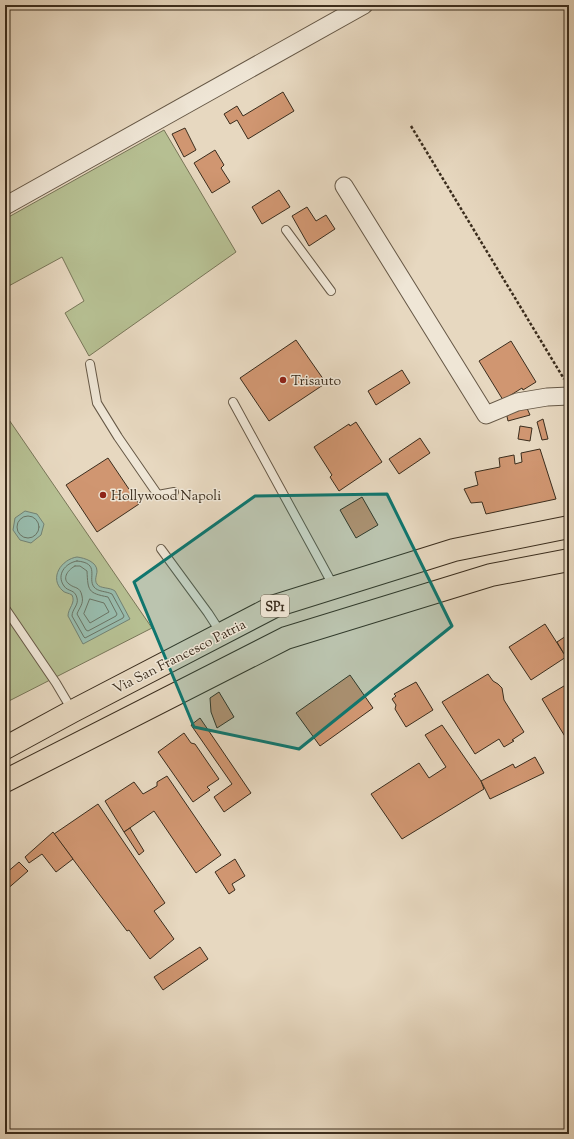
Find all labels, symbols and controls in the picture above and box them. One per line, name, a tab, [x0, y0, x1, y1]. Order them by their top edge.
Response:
place label: Trisauto	[291, 372, 341, 392]
marker: Trisauto	[278, 375, 288, 385]
place label: Hollywood Napoli	[111, 487, 221, 507]
marker: Hollywood Napoli	[98, 490, 108, 500]
road number: SP1	[261, 595, 289, 617]
street label: Via San Francesco Patria	[110, 615, 250, 700]

